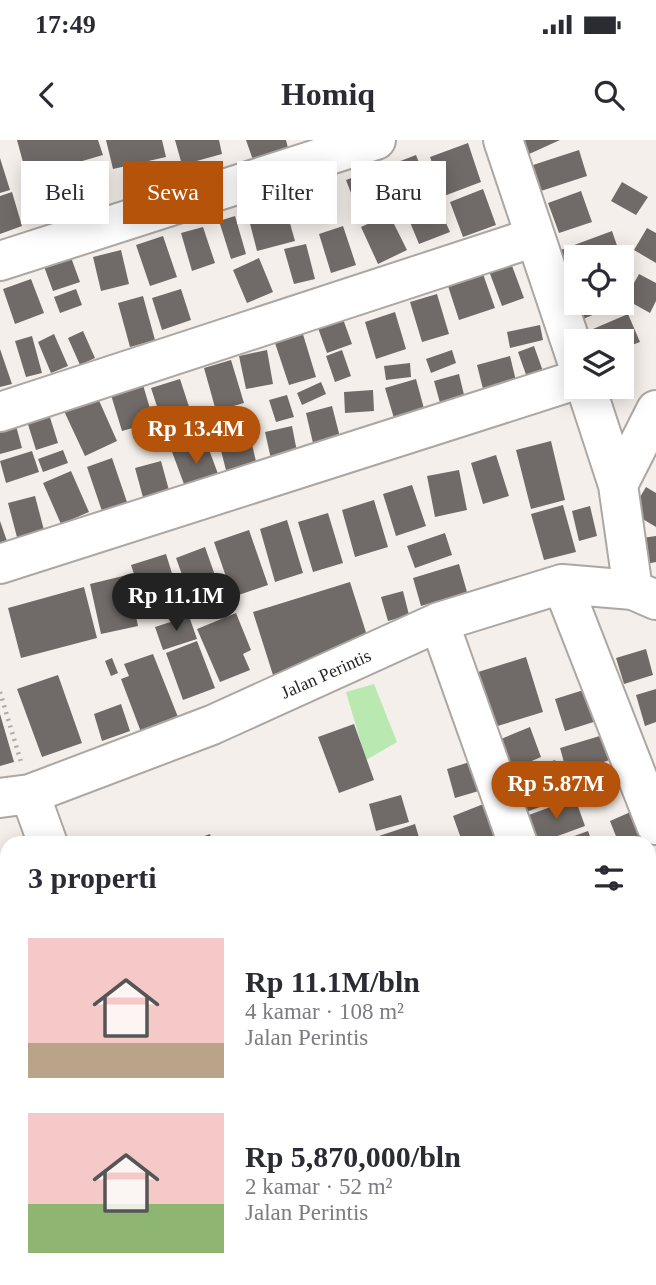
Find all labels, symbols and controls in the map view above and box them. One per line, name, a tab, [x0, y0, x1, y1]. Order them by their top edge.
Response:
text: 17:49	[35, 10, 96, 39]
icon: back	[28, 76, 66, 114]
text: Homiq	[281, 76, 375, 112]
icon: search	[590, 76, 628, 114]
chip: Beli	[21, 161, 109, 224]
chip: Sewa	[123, 161, 223, 224]
chip: Filter	[237, 161, 337, 224]
chip: Baru	[351, 161, 446, 224]
map controls	[564, 245, 634, 399]
button: locate	[564, 245, 634, 315]
button: layers	[564, 329, 634, 399]
pin: Rp 13.4M	[124, 406, 268, 466]
text: Rp 13.4M	[147, 416, 245, 441]
pin: Rp 11.1M	[104, 574, 248, 633]
text: Rp 11.1M	[128, 583, 224, 608]
street label: Jalan Perintis	[278, 645, 374, 703]
pin: Rp 5.87M	[484, 762, 628, 821]
text: Rp 5.87M	[507, 771, 605, 796]
icon: filters	[590, 859, 628, 897]
text: 3 properti	[28, 861, 157, 894]
text: Rp 11.1M/bln	[245, 965, 420, 998]
icon: home	[84, 966, 168, 1050]
text: 4 kamar · 108 m²	[245, 999, 404, 1024]
text: Jalan Perintis	[245, 1025, 368, 1050]
text: Rp 5,870,000/bln	[245, 1140, 461, 1173]
icon: home	[84, 1141, 168, 1225]
text: 2 kamar · 52 m²	[245, 1174, 392, 1199]
text: Jalan Perintis	[245, 1200, 368, 1225]

